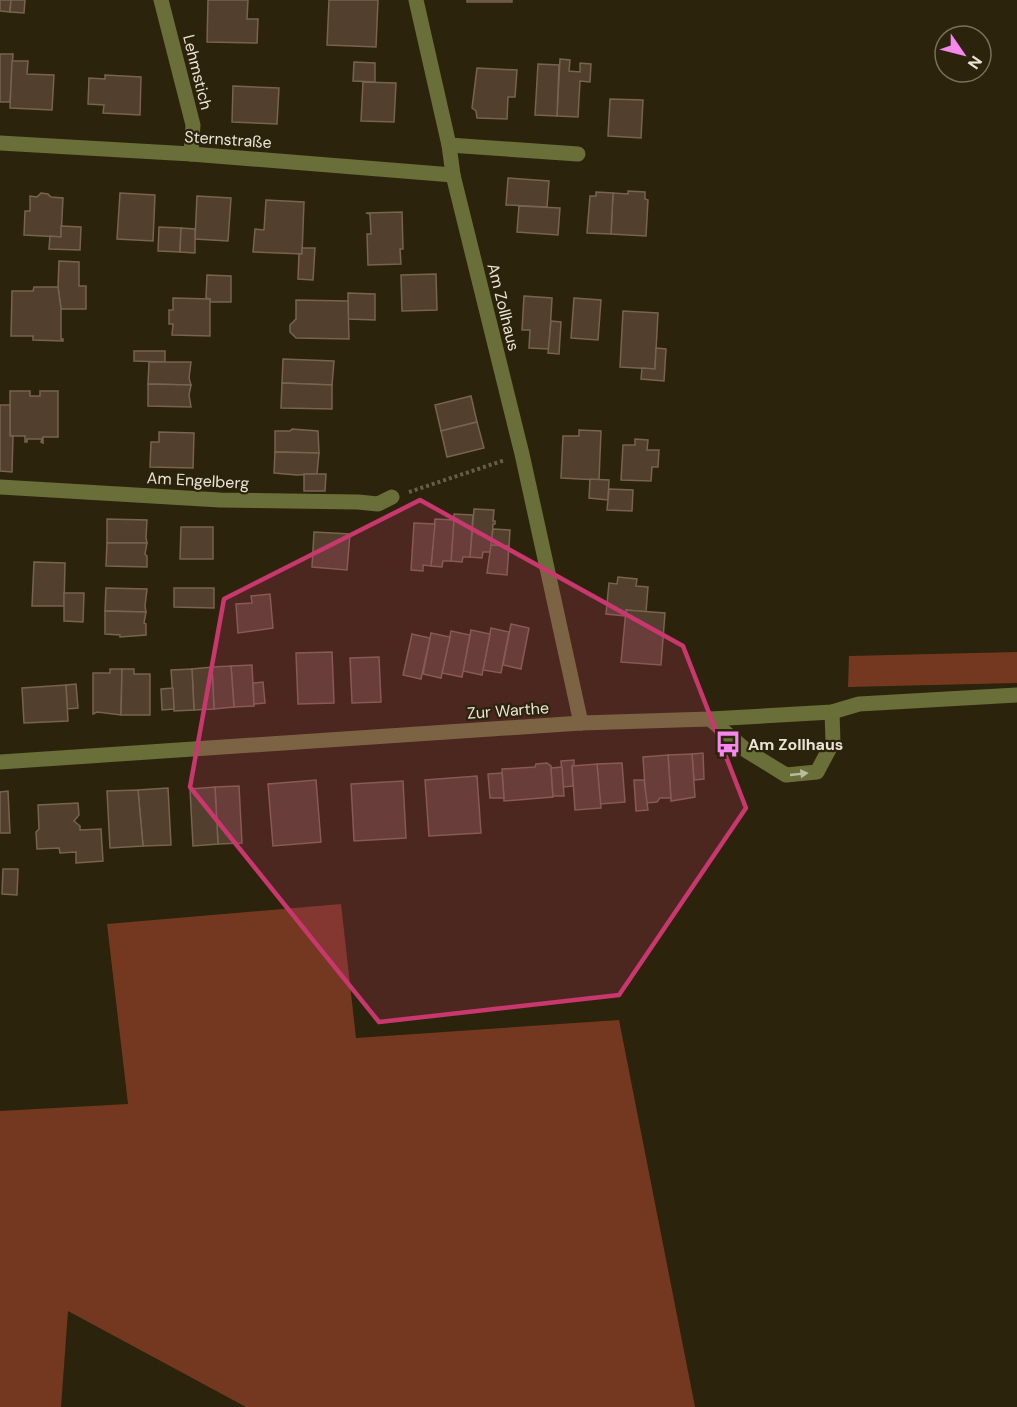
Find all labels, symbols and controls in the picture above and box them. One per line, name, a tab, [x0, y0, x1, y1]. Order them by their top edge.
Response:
north arrow	[933, 24, 993, 84]
street label: Lehmstich	[178, 32, 217, 112]
text: N	[963, 52, 987, 73]
street label: Sternstraße	[184, 126, 272, 153]
street label: Am Zollhaus	[482, 261, 525, 353]
street label: Am Engelberg	[146, 467, 250, 494]
street label: Zur Warthe	[466, 697, 550, 724]
bus stop icon: Am Zollhaus	[713, 729, 743, 759]
place label: Am Zollhaus	[748, 734, 843, 755]
one-way arrow	[790, 769, 809, 779]

